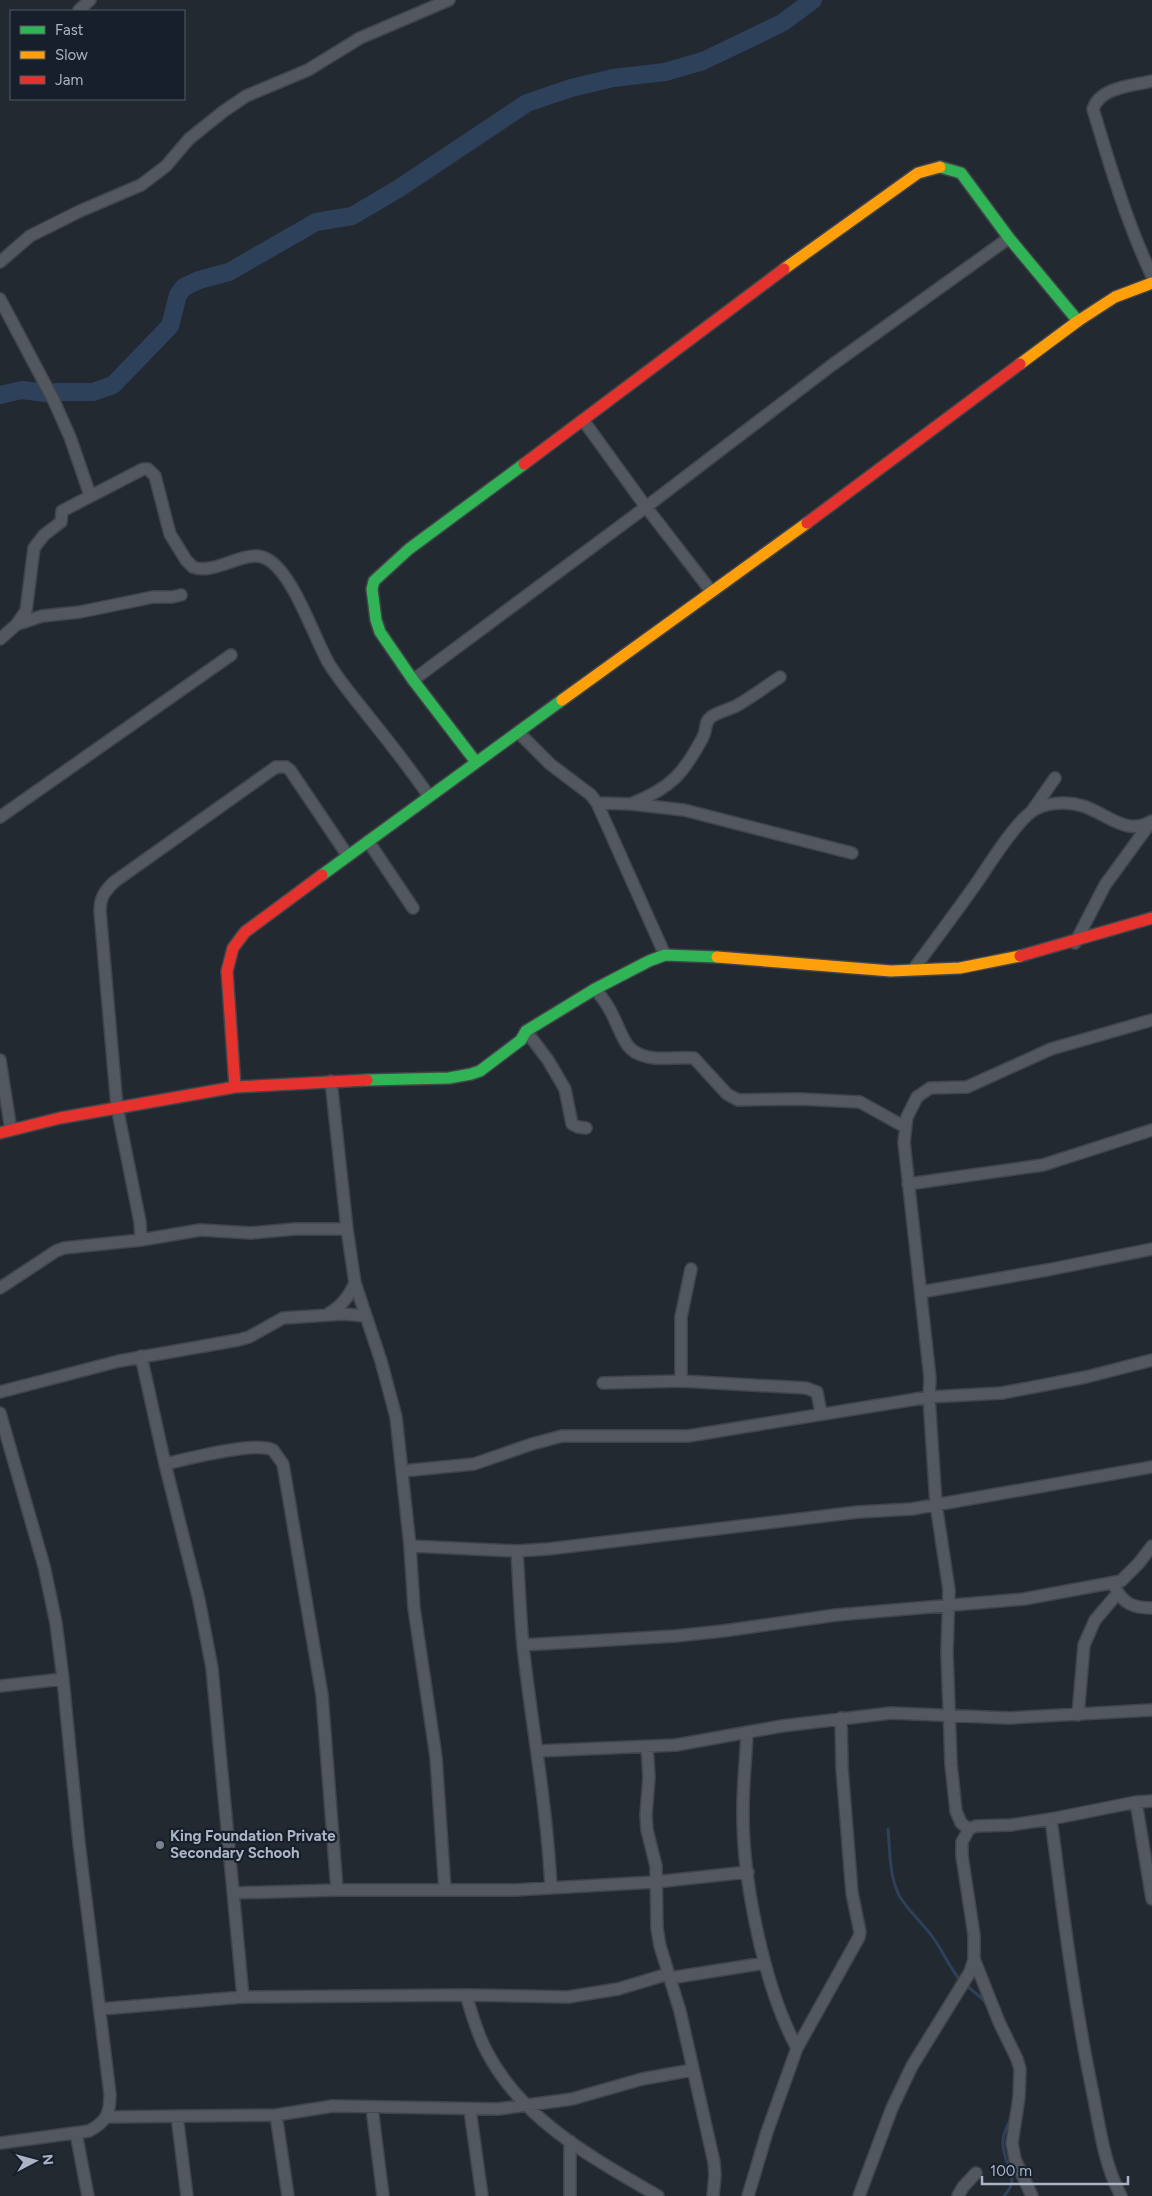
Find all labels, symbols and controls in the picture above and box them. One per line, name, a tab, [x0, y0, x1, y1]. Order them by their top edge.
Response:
legend	[10, 10, 185, 100]
text: Fast	[55, 21, 84, 39]
text: Slow	[55, 46, 88, 64]
text: Jam	[55, 71, 83, 89]
place label: King Foundation Private Secondary Schooh	[170, 1827, 336, 1862]
marker: King Foundation Private Secondary Schooh	[154, 1839, 166, 1851]
north arrow	[10, 2136, 60, 2186]
text: N	[38, 2153, 56, 2166]
scale bar	[982, 2154, 1128, 2186]
text: 100 m	[990, 2162, 1032, 2180]

